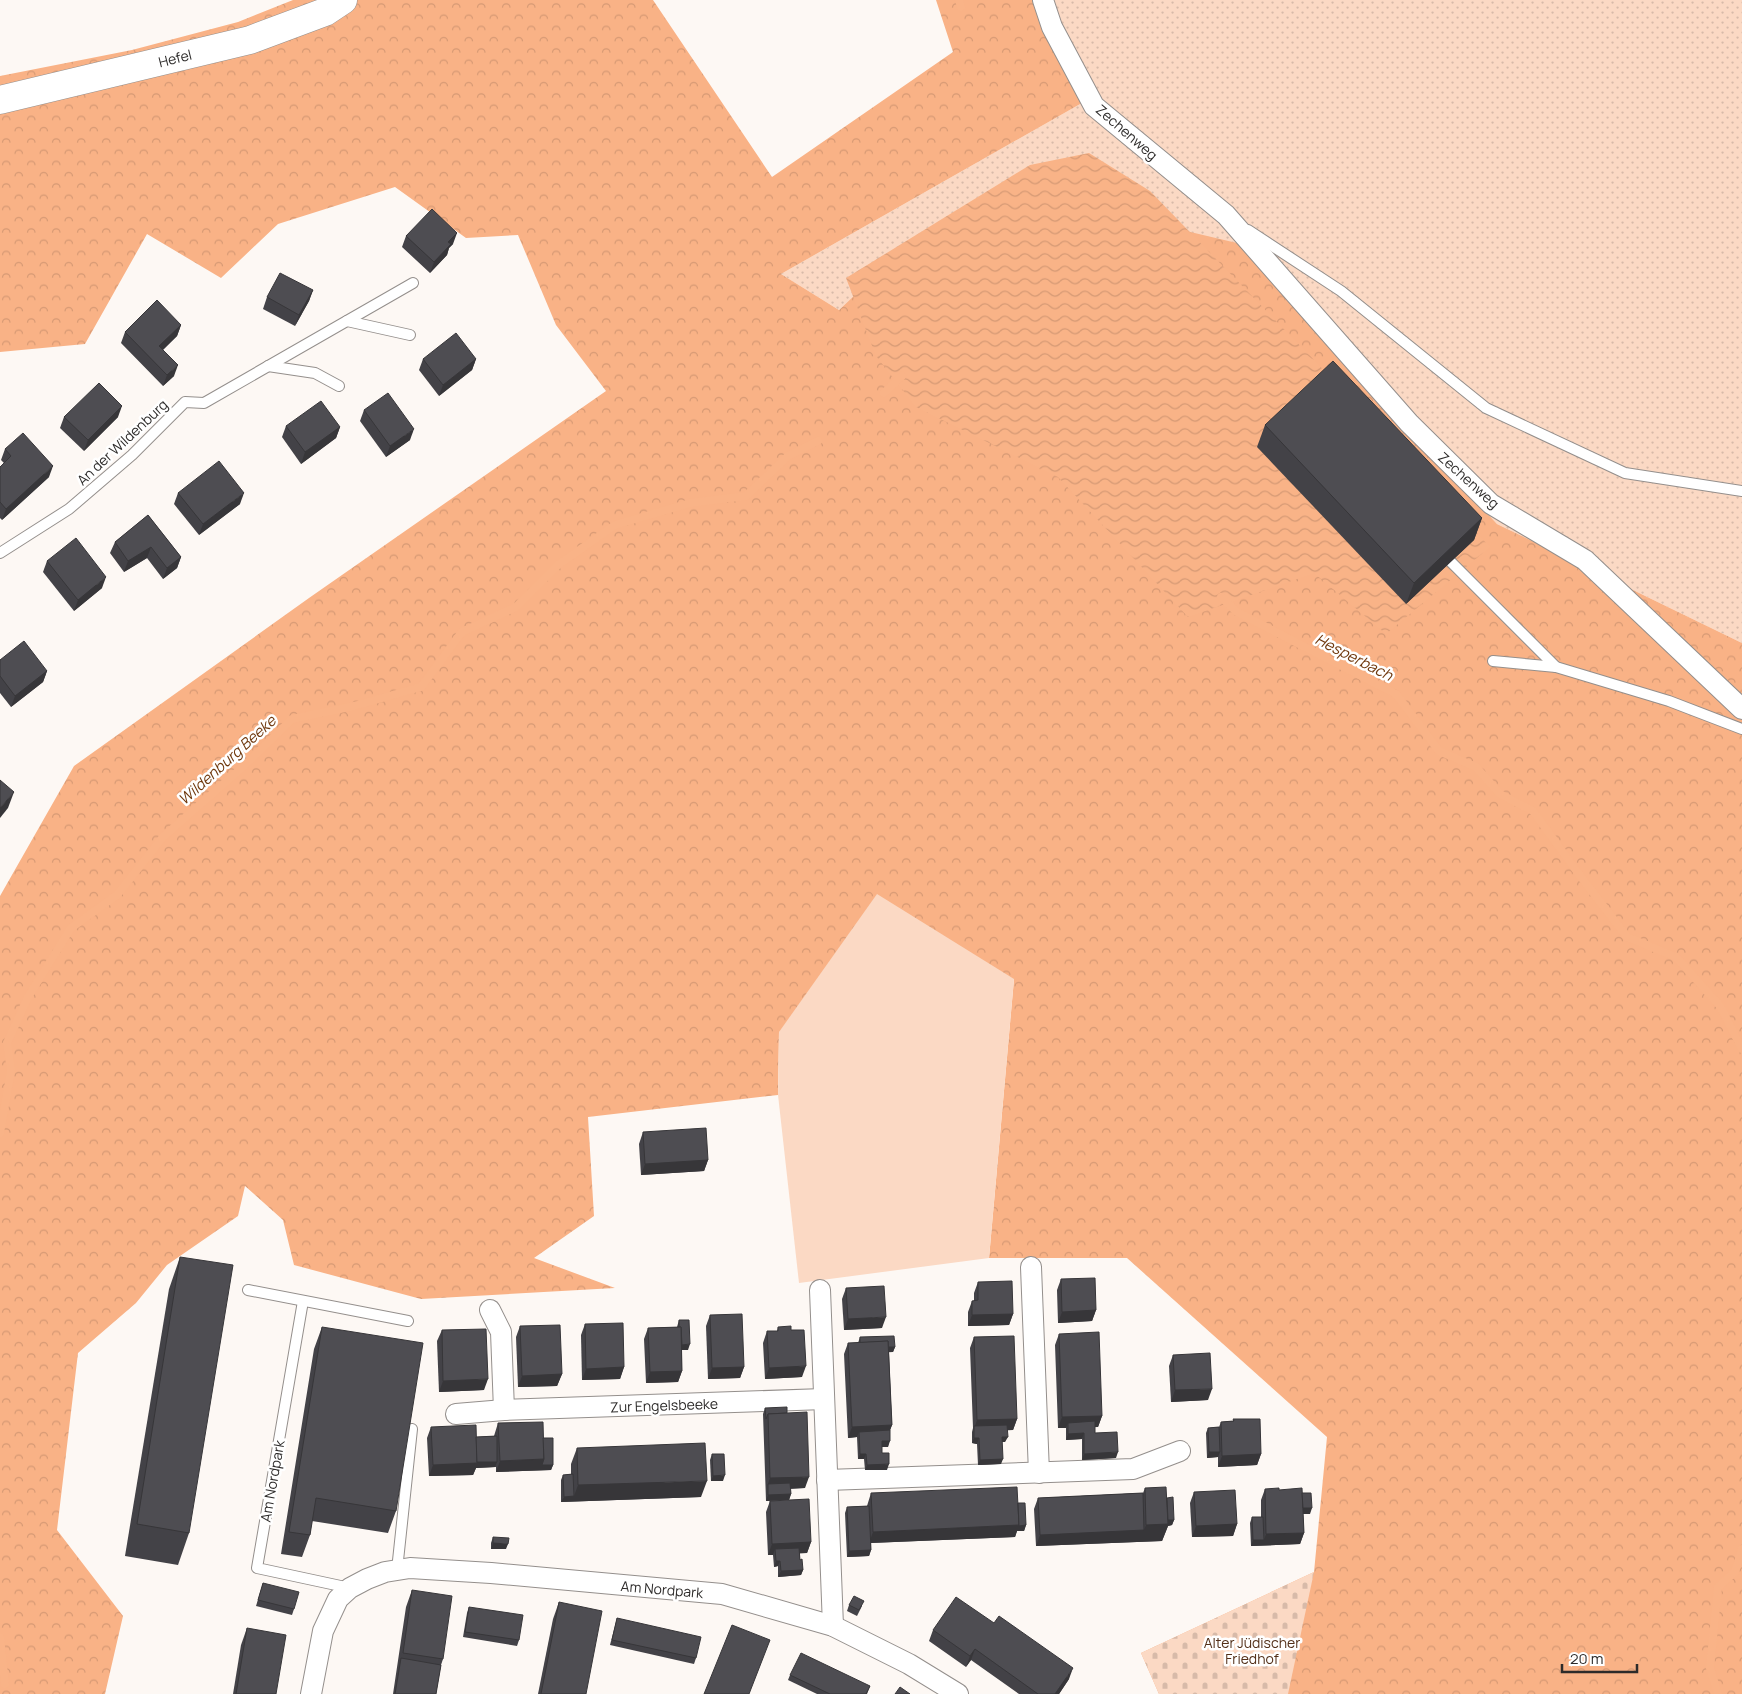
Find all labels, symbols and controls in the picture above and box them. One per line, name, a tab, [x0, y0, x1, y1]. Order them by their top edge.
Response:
street label: Hefel	[156, 45, 194, 71]
street label: Zechenweg	[1092, 100, 1162, 164]
street label: An der Wildenburg	[72, 395, 172, 489]
street label: Zechenweg	[1434, 447, 1504, 513]
water label: Hesperbach	[1312, 628, 1397, 686]
water label: Wildenburg Beeke	[174, 710, 281, 810]
street label: Zur Engelsbeeke	[610, 1394, 718, 1416]
street label: Am Nordpark	[255, 1438, 289, 1523]
street label: Am Nordpark	[620, 1576, 705, 1602]
park label: Alter Jüdischer Friedhof	[1204, 1633, 1300, 1668]
scale bar	[1562, 1642, 1637, 1674]
text: 20 m	[1570, 1648, 1603, 1669]

